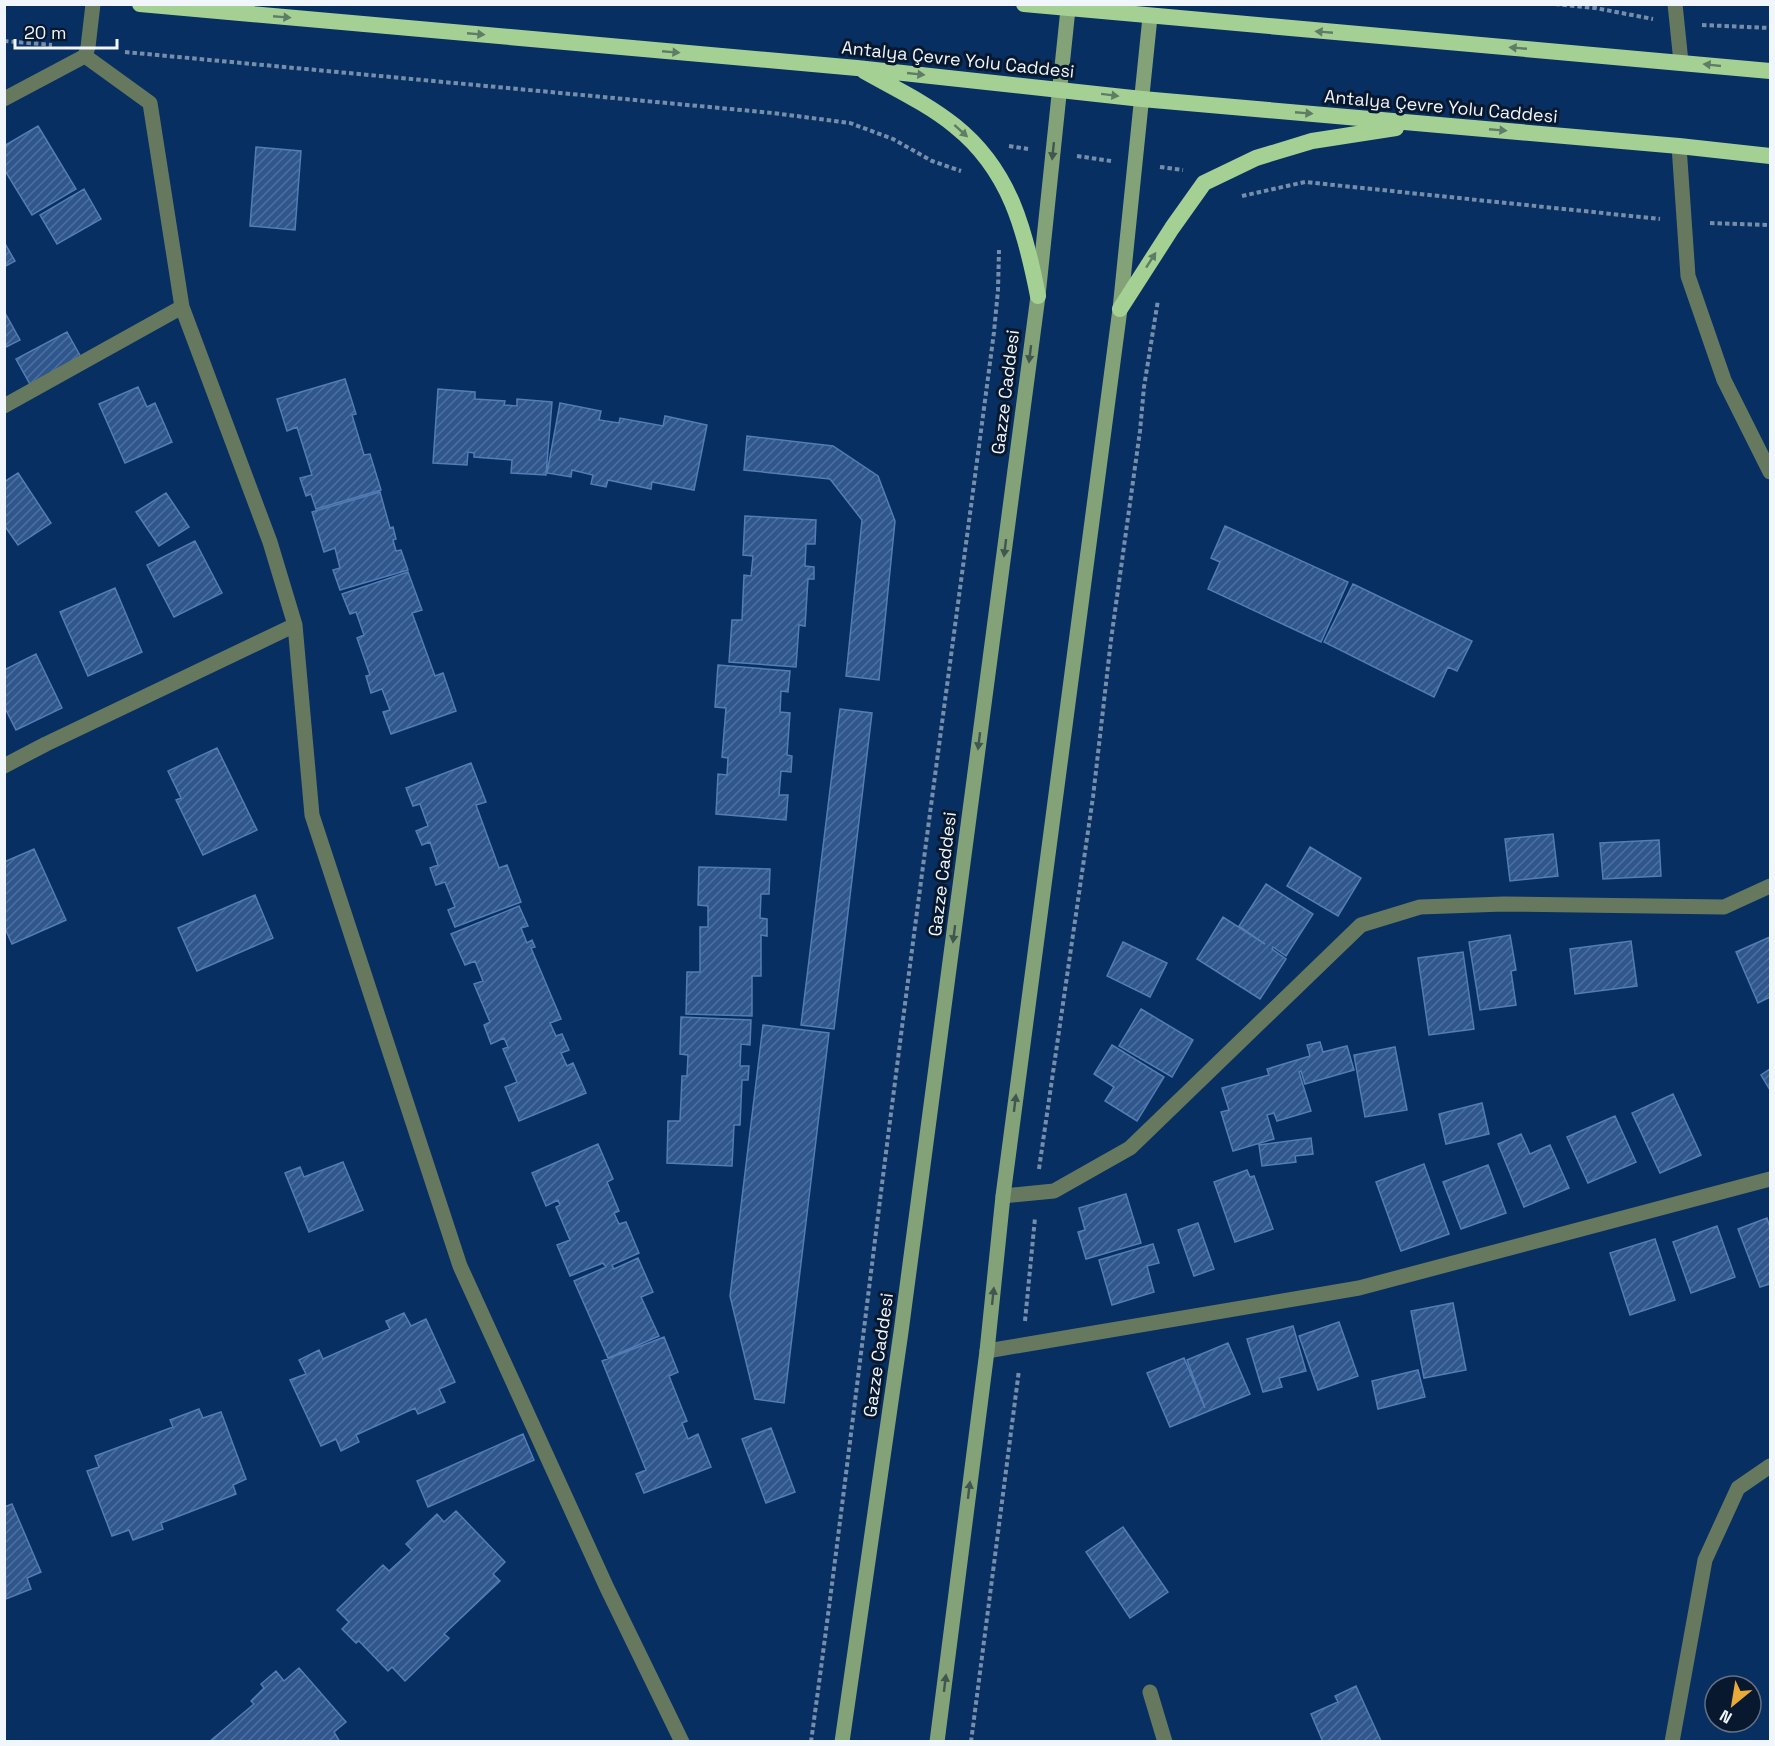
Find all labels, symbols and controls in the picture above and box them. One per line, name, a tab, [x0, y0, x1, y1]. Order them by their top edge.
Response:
scale bar	[15, 12, 117, 50]
one-way arrow	[273, 12, 292, 22]
text: 20 m	[24, 21, 67, 44]
one-way arrow	[1314, 27, 1333, 37]
one-way arrow	[467, 29, 486, 39]
street label: Antalya Çevre Yolu Caddesi	[840, 35, 1076, 83]
one-way arrow	[1508, 43, 1527, 53]
one-way arrow	[661, 47, 680, 56]
one-way arrow	[1703, 60, 1722, 70]
one-way arrow	[906, 69, 925, 79]
street label: Antalya Çevre Yolu Caddesi	[1323, 84, 1559, 128]
one-way arrow	[1100, 90, 1119, 100]
one-way arrow	[1294, 108, 1313, 118]
one-way arrow	[953, 124, 968, 137]
one-way arrow	[1488, 125, 1507, 135]
one-way arrow	[1048, 141, 1058, 160]
one-way arrow	[1145, 252, 1156, 268]
street label: Gazze Caddesi	[986, 328, 1024, 456]
one-way arrow	[1025, 345, 1035, 364]
one-way arrow	[1000, 538, 1009, 557]
one-way arrow	[975, 732, 984, 751]
street label: Gazze Caddesi	[923, 810, 961, 938]
one-way arrow	[949, 925, 958, 944]
one-way arrow	[1011, 1093, 1020, 1112]
one-way arrow	[988, 1287, 998, 1306]
street label: Gazze Caddesi	[858, 1291, 898, 1419]
one-way arrow	[965, 1480, 974, 1499]
one-way arrow	[940, 1674, 949, 1693]
north arrow	[1703, 1674, 1763, 1734]
text: N	[1716, 1705, 1736, 1728]

